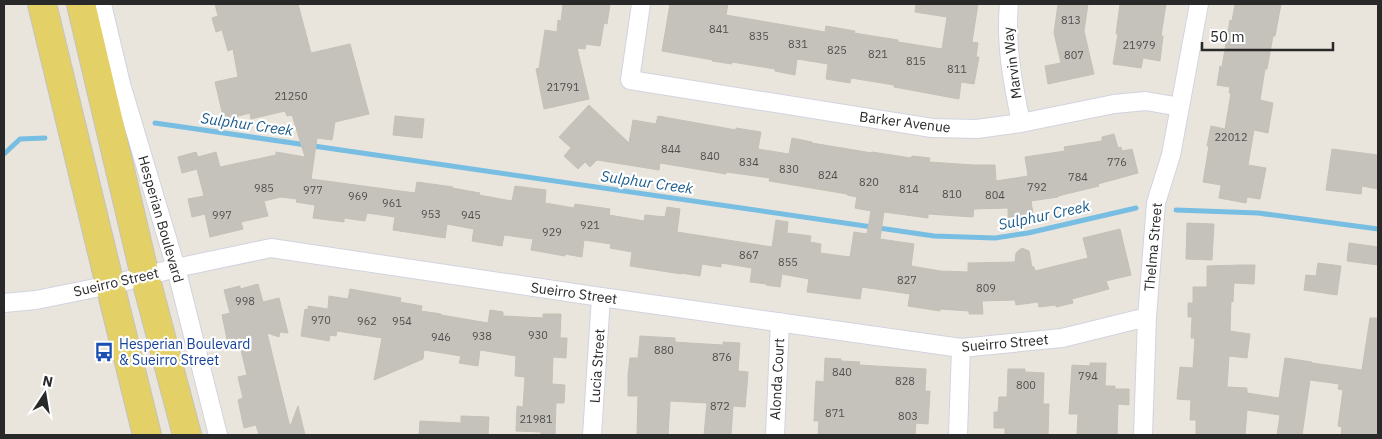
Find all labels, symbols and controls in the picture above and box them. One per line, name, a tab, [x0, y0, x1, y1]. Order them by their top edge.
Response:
house number: 813	[1061, 13, 1081, 27]
scale bar	[1202, 20, 1333, 52]
house number: 841	[709, 22, 729, 36]
street label: Marvin Way	[999, 26, 1025, 100]
text: 50 m	[1210, 27, 1245, 46]
house number: 835	[749, 29, 769, 43]
house number: 831	[788, 37, 808, 51]
house number: 21979	[1123, 38, 1156, 52]
house number: 825	[827, 43, 847, 57]
house number: 821	[868, 47, 888, 61]
house number: 807	[1064, 48, 1084, 62]
house number: 815	[906, 54, 926, 68]
house number: 811	[947, 62, 967, 76]
house number: 21791	[547, 80, 580, 94]
house number: 21250	[275, 89, 308, 103]
street label: Barker Avenue	[858, 107, 952, 137]
water label: Sulphur Creek	[200, 108, 295, 140]
house number: 22012	[1215, 130, 1248, 144]
house number: 844	[661, 142, 681, 156]
house number: 840	[700, 149, 720, 163]
street label: Hesperian Boulevard	[134, 153, 188, 285]
house number: 834	[739, 155, 759, 169]
house number: 776	[1107, 155, 1127, 169]
house number: 830	[779, 162, 799, 176]
water label: Sulphur Creek	[600, 166, 695, 198]
house number: 824	[818, 168, 838, 182]
house number: 784	[1068, 170, 1088, 184]
house number: 820	[859, 175, 879, 189]
house number: 792	[1027, 180, 1047, 194]
house number: 985	[254, 181, 274, 195]
house number: 814	[899, 182, 919, 196]
house number: 977	[303, 183, 323, 197]
house number: 810	[942, 187, 962, 201]
house number: 804	[985, 188, 1005, 202]
house number: 969	[348, 189, 368, 203]
house number: 961	[382, 196, 402, 210]
water label: Sulphur Creek	[997, 196, 1092, 234]
street label: Thelma Street	[1140, 202, 1166, 292]
house number: 953	[421, 207, 441, 221]
house number: 997	[212, 208, 232, 222]
house number: 945	[461, 208, 481, 222]
house number: 921	[580, 218, 600, 232]
house number: 929	[542, 225, 562, 239]
house number: 867	[739, 248, 759, 262]
house number: 855	[778, 255, 798, 269]
street label: Sueirro Street	[72, 263, 161, 301]
house number: 827	[897, 273, 917, 287]
street label: Sueirro Street	[530, 278, 618, 308]
house number: 809	[976, 281, 996, 295]
house number: 998	[235, 294, 255, 308]
house number: 970	[311, 313, 331, 327]
house number: 962	[357, 314, 377, 328]
house number: 954	[392, 314, 412, 328]
house number: 930	[528, 328, 548, 342]
street label: Lucia Street	[585, 328, 609, 404]
house number: 938	[472, 329, 492, 343]
house number: 946	[431, 330, 451, 344]
street label: Sueirro Street	[961, 330, 1049, 356]
place label: Hesperian Boulevard & Sueirro Street	[119, 335, 250, 369]
street label: Alonda Court	[766, 337, 788, 420]
bus stop icon: Hesperian Boulevard & Sueirro Street	[93, 341, 115, 363]
house number: 880	[654, 343, 674, 357]
house number: 876	[712, 350, 732, 364]
house number: 840	[832, 365, 852, 379]
north arrow	[20, 369, 70, 419]
house number: 794	[1078, 369, 1098, 383]
text: N	[41, 371, 55, 391]
house number: 828	[895, 374, 915, 388]
house number: 800	[1016, 378, 1036, 392]
house number: 872	[710, 399, 730, 413]
house number: 871	[825, 406, 845, 420]
house number: 803	[898, 409, 918, 423]
house number: 21981	[520, 412, 553, 426]

